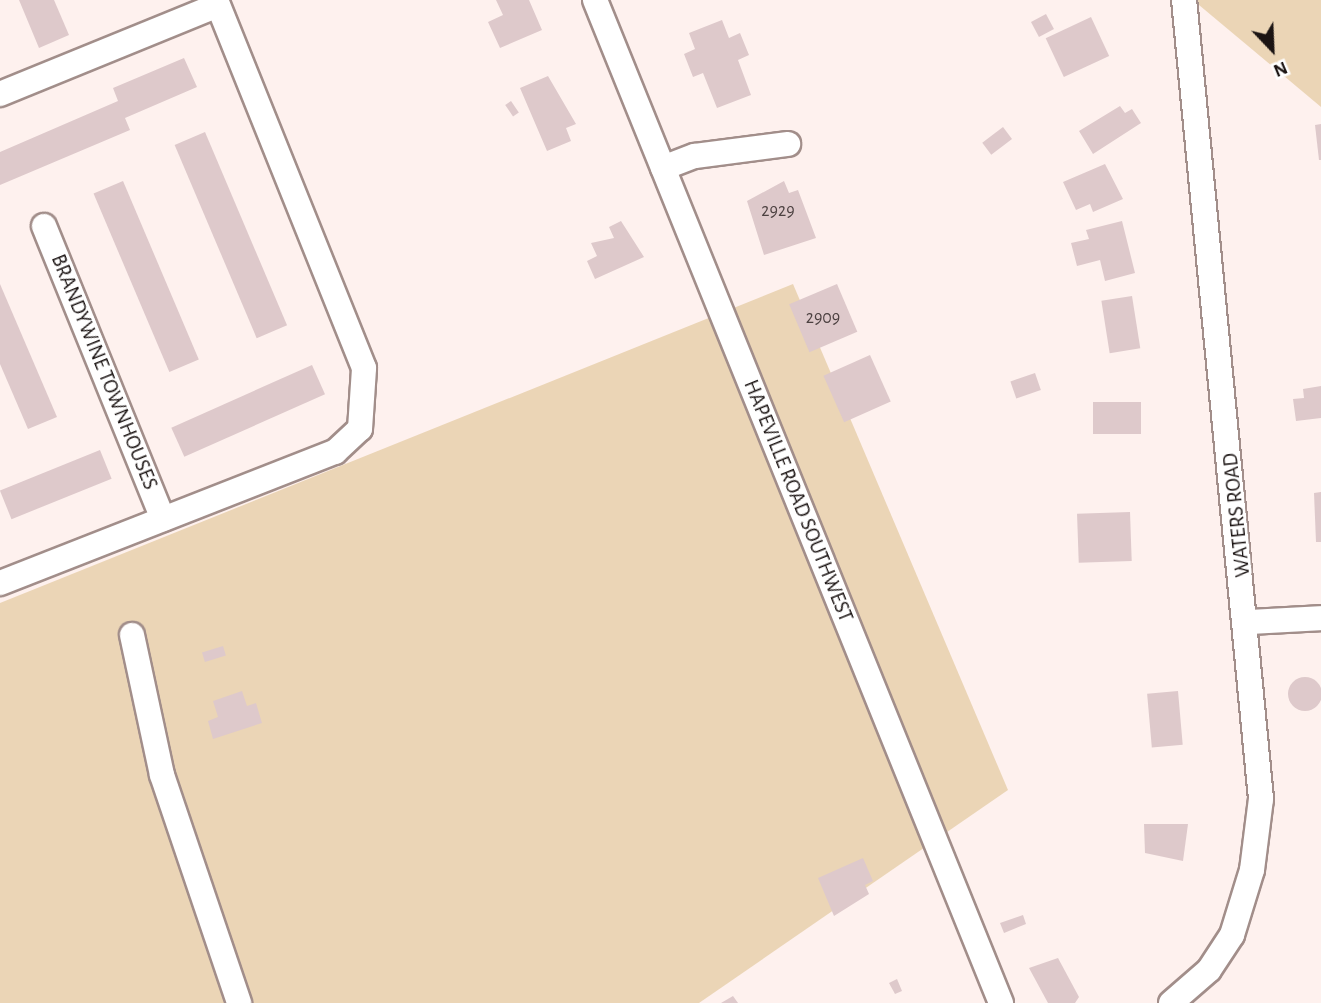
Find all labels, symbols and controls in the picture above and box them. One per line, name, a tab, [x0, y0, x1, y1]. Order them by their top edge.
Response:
north arrow	[1237, 14, 1307, 84]
text: N	[1271, 57, 1290, 80]
house number: 2929	[761, 200, 795, 222]
street label: BRANDYWINE TOWNHOUSES	[45, 251, 163, 493]
house number: 2909	[806, 307, 840, 329]
street label: HAPEVILLE ROAD SOUTHWEST	[738, 376, 858, 626]
street label: WATERS ROAD	[1218, 452, 1256, 578]

